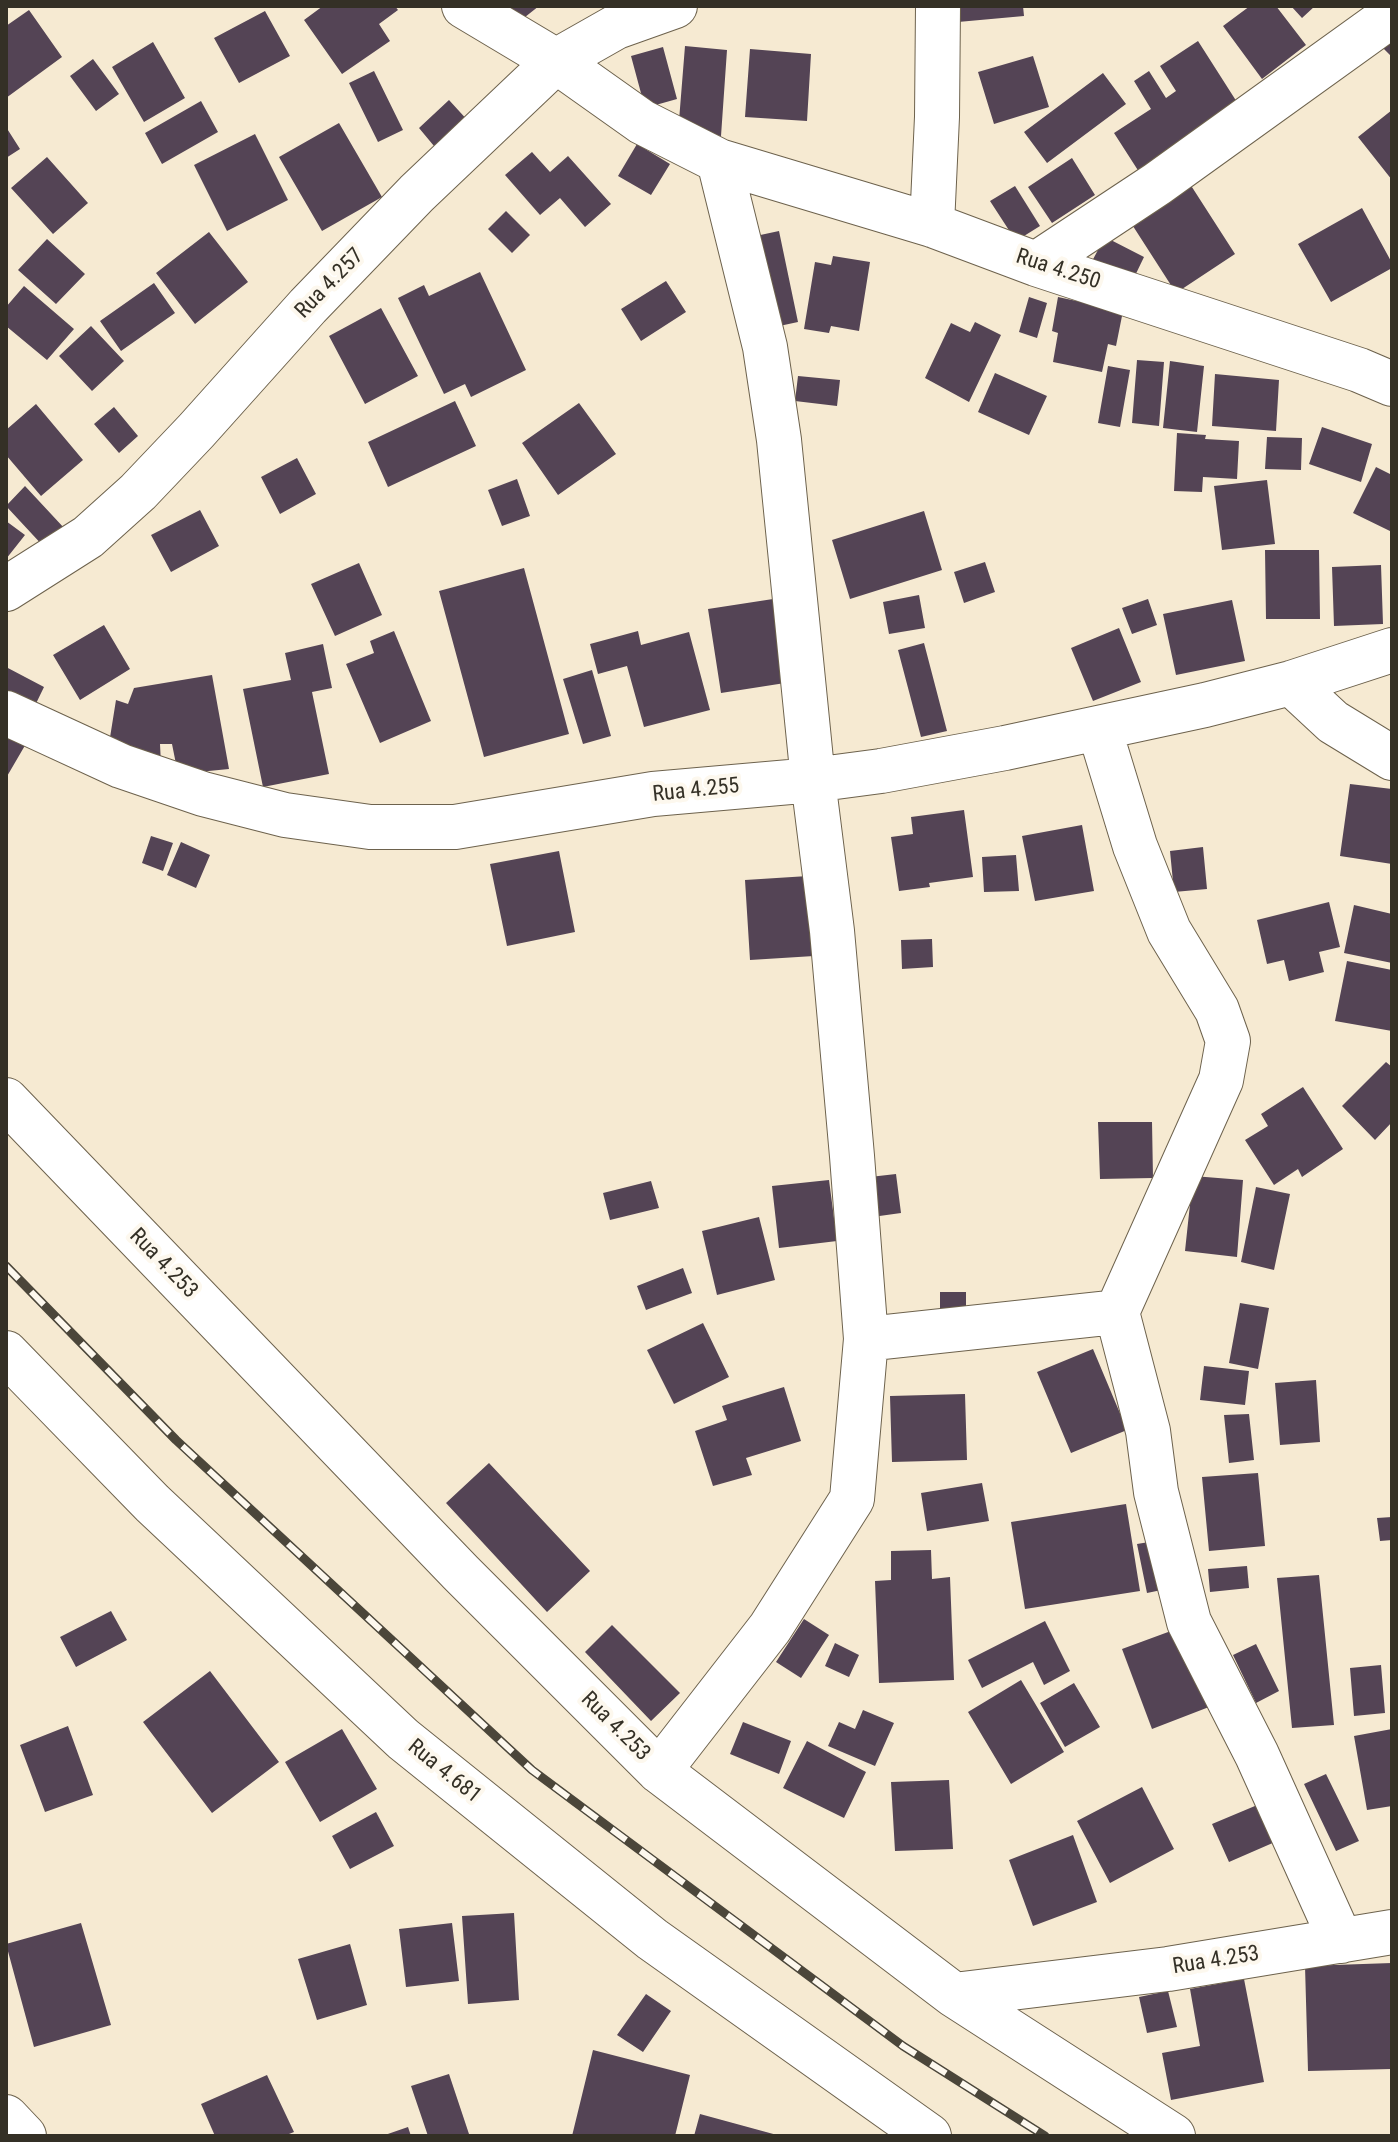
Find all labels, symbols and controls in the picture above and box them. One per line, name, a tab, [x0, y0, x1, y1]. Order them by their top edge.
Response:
street label: Rua 4.257	[290, 243, 370, 325]
street label: Rua 4.250	[1012, 244, 1104, 296]
street label: Rua 4.255	[651, 773, 741, 809]
street label: Rua 4.253	[123, 1223, 203, 1305]
street label: Rua 4.253	[575, 1687, 655, 1767]
street label: Rua 4.681	[402, 1734, 486, 1810]
street label: Rua 4.253	[1171, 1941, 1261, 1981]

